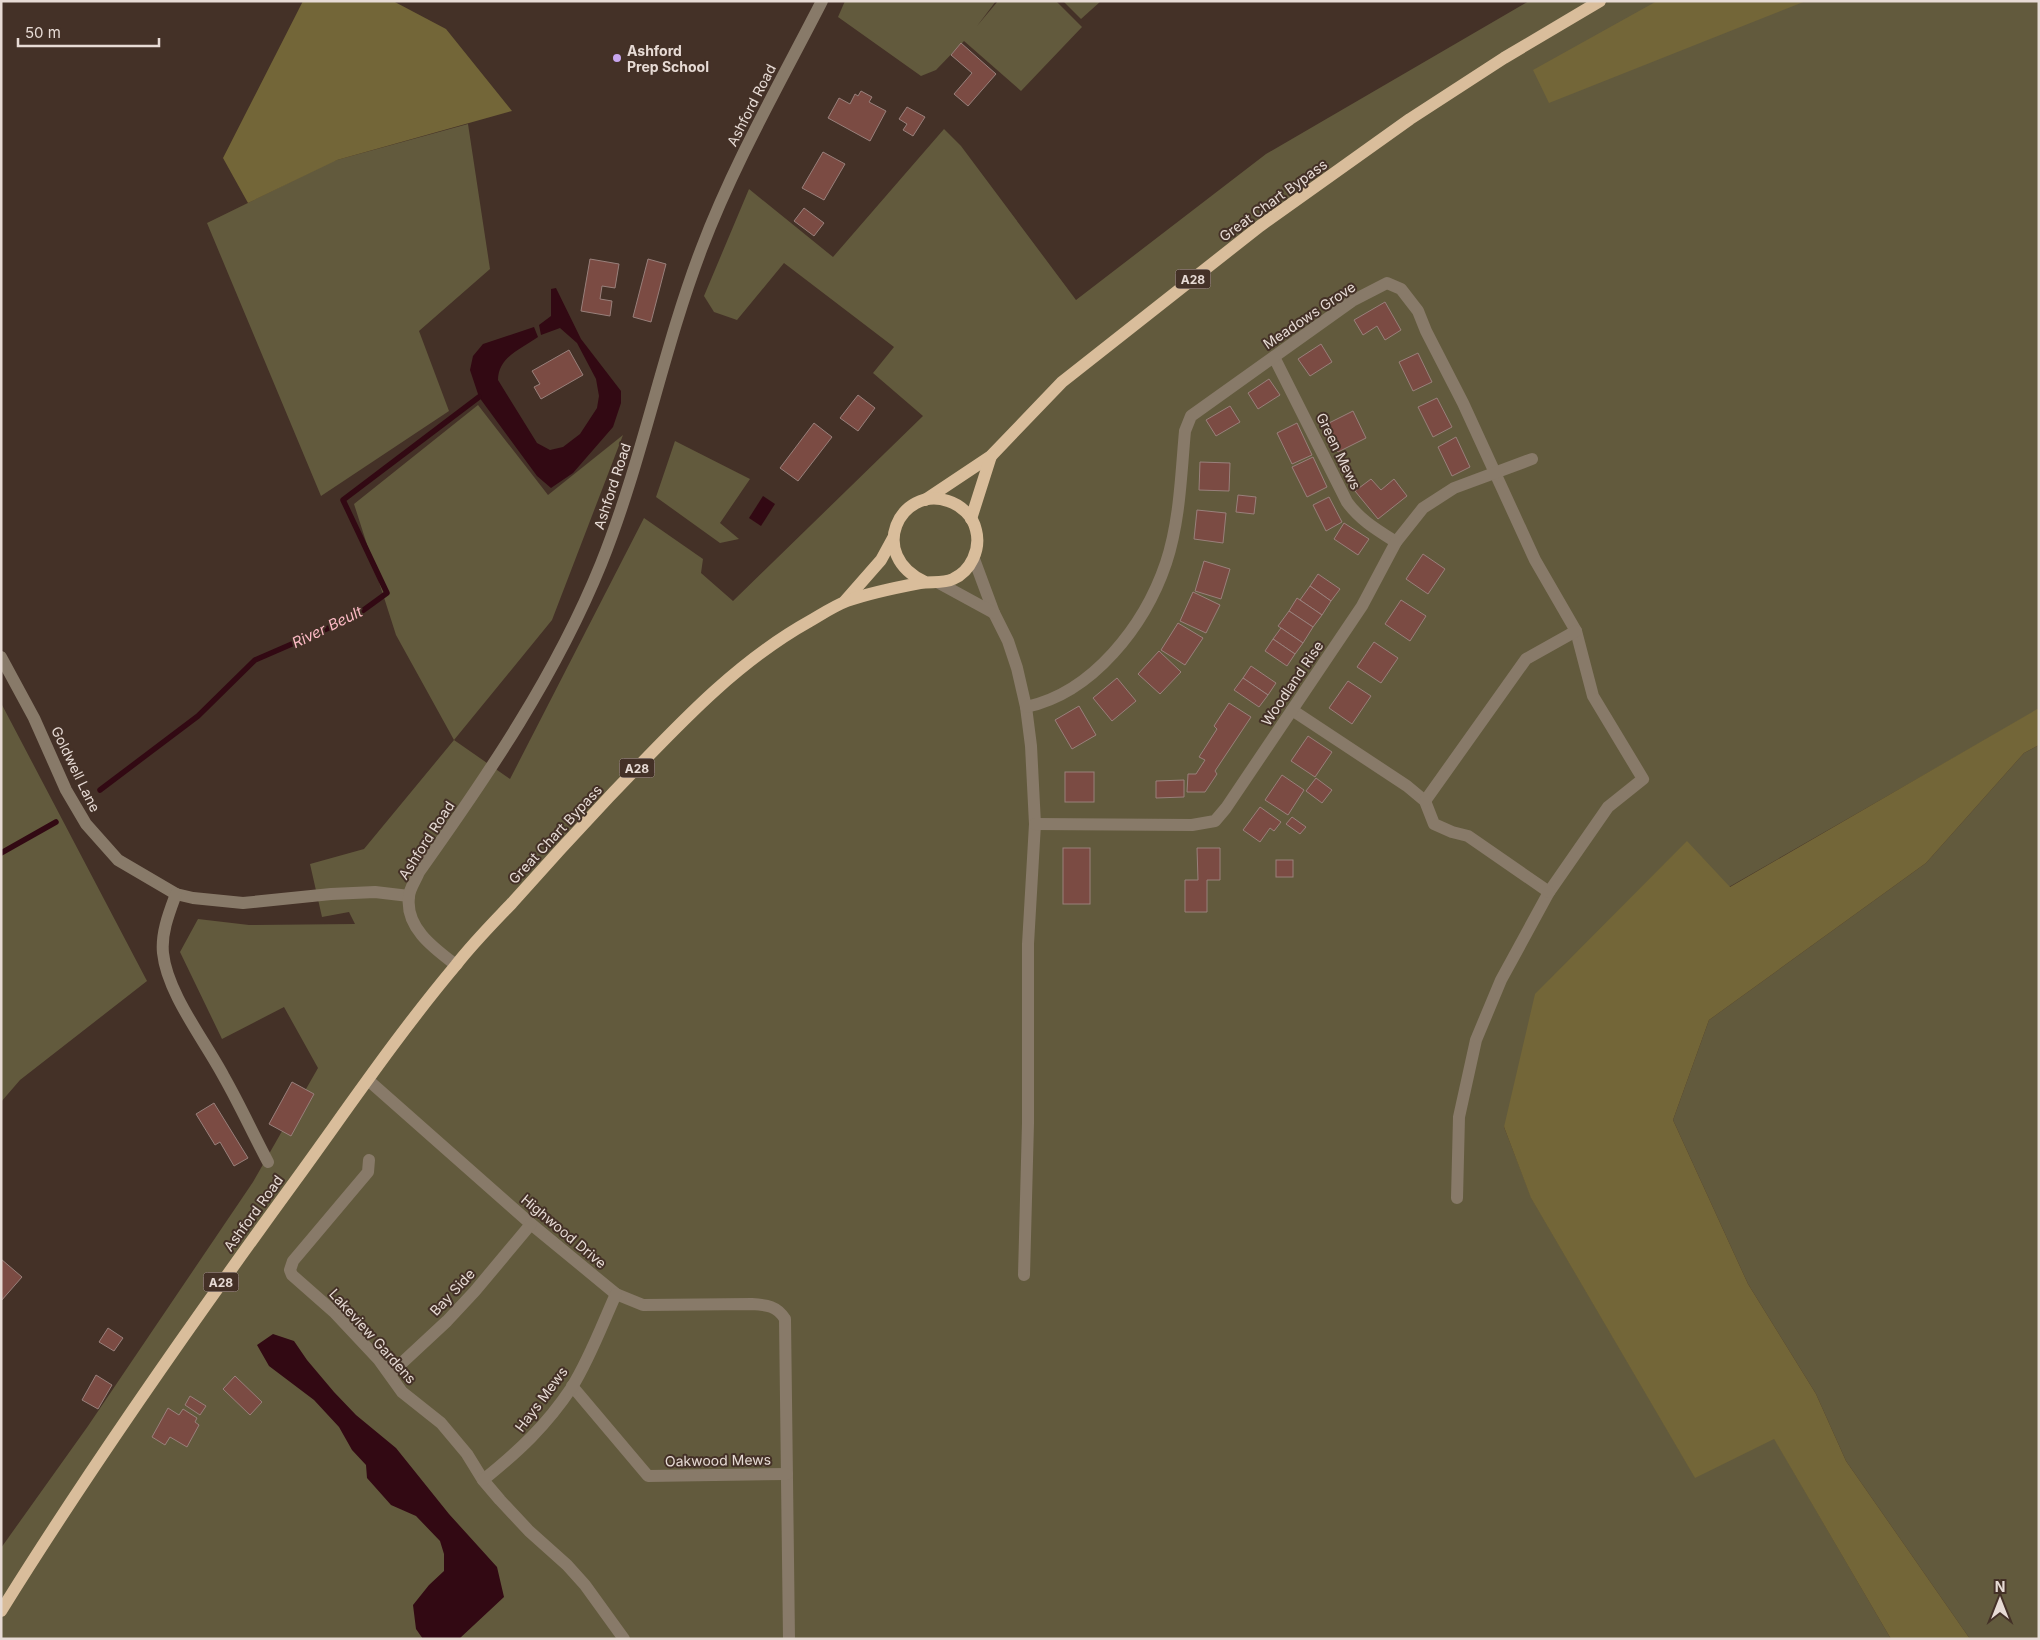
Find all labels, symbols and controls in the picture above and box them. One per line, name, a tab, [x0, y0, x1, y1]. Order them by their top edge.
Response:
scale bar	[18, 15, 159, 47]
text: 50 m	[25, 23, 61, 42]
place label: Ashford Prep School	[627, 42, 709, 75]
marker: Ashford Prep School	[611, 52, 623, 64]
street label: Ashford Road	[723, 61, 779, 149]
street label: Great Chart Bypass	[1216, 155, 1330, 245]
road number: A28	[1176, 270, 1210, 288]
street label: Meadows Grove	[1260, 278, 1358, 352]
street label: Green Mews	[1313, 410, 1365, 492]
street label: Ashford Road	[590, 441, 634, 531]
water label: River Beult	[289, 601, 366, 652]
street label: Woodland Rise	[1257, 637, 1327, 729]
street label: Goldwell Lane	[48, 723, 104, 815]
road number: A28	[620, 758, 654, 778]
street label: Great Chart Bypass	[505, 781, 605, 887]
street label: Ashford Road	[394, 798, 458, 882]
street label: Ashford Road	[220, 1172, 286, 1254]
street label: Highwood Drive	[518, 1190, 610, 1272]
street label: Bay Side	[426, 1265, 478, 1319]
road number: A28	[204, 1272, 238, 1291]
street label: Lakeview Gardens	[326, 1285, 420, 1387]
street label: Hays Mews	[511, 1363, 571, 1435]
street label: Oakwood Mews	[665, 1451, 771, 1469]
north arrow	[1975, 1575, 2025, 1625]
text: N	[1995, 1578, 2005, 1595]

